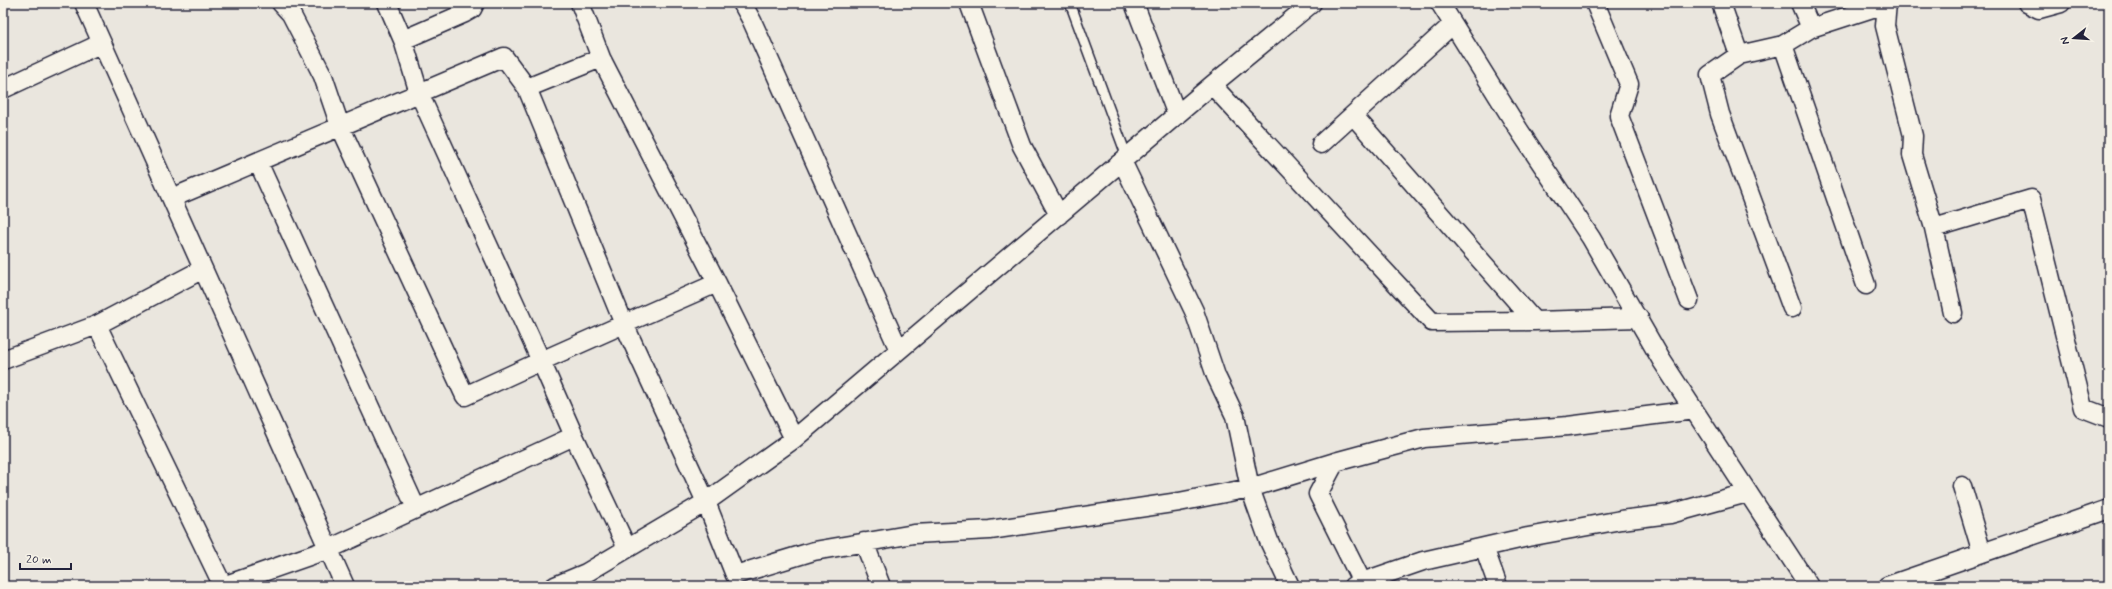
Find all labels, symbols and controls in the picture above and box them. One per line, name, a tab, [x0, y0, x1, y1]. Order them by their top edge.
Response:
north arrow	[2054, 18, 2094, 58]
text: N	[2058, 35, 2073, 46]
scale bar	[20, 545, 71, 571]
text: 20 m	[26, 552, 52, 568]

